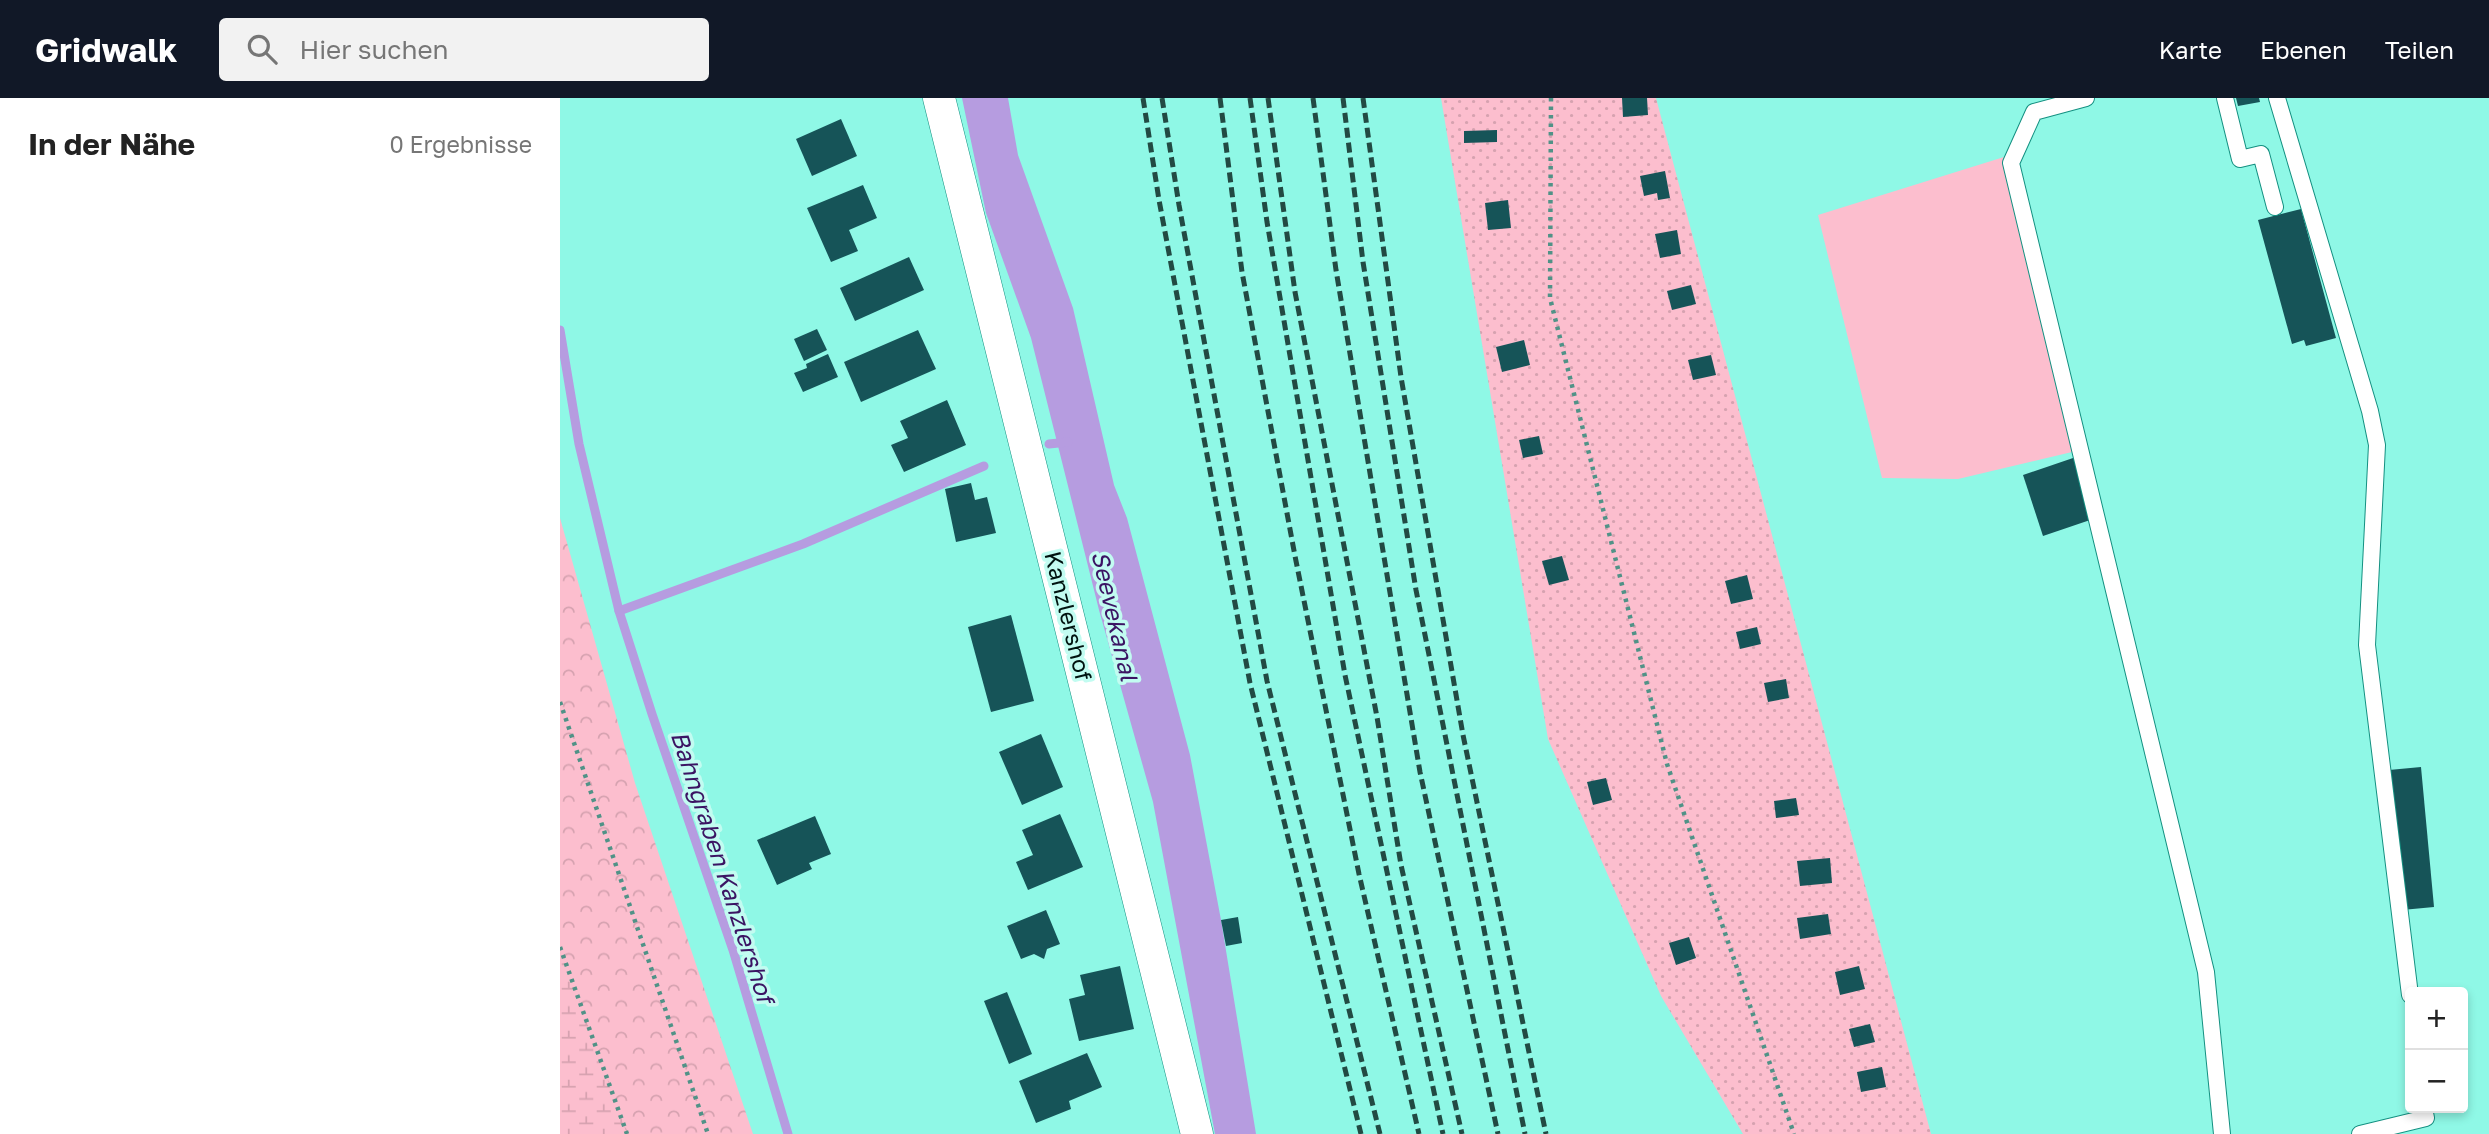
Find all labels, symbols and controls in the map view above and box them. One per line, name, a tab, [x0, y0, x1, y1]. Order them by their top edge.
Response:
search box	[219, 18, 709, 81]
text: Gridwalk	[35, 30, 177, 69]
icon: search	[243, 30, 281, 68]
text: Hier suchen	[299, 34, 449, 65]
text: Karte	[2159, 35, 2222, 64]
text: Ebenen	[2260, 35, 2347, 64]
text: Teilen	[2385, 35, 2454, 64]
text: In der Nähe	[28, 126, 195, 162]
text: 0 Ergebnisse	[390, 130, 532, 158]
street label: Kanzlershof	[1039, 548, 1099, 683]
water label: Seevekanal	[1086, 548, 1145, 685]
water label: Bahngraben Kanzlershof	[665, 727, 782, 1010]
map controls	[2405, 987, 2468, 1113]
button: +	[2405, 987, 2468, 1050]
button: −	[2405, 1050, 2468, 1113]

